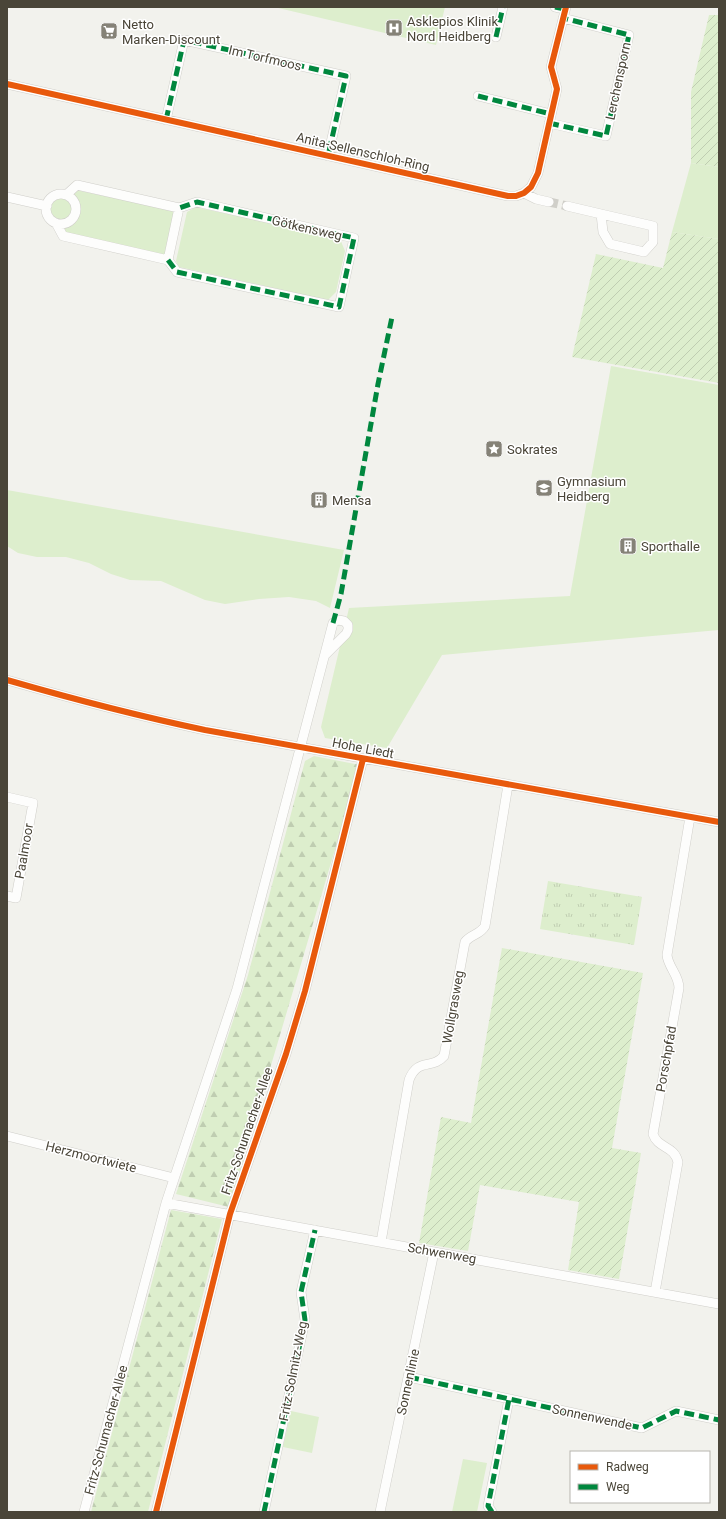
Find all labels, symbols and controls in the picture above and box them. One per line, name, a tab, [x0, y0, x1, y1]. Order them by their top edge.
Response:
place label: Asklepios Klinik Nord Heidberg	[407, 14, 498, 44]
place label: Netto Marken-Discount	[122, 17, 220, 47]
hospital icon: Asklepios Klinik Nord Heidberg	[384, 18, 404, 38]
supermarket icon: Netto Marken-Discount	[99, 21, 119, 41]
street label: Lerchensporn	[602, 41, 634, 121]
street label: Im Torfmoos	[227, 42, 303, 74]
street label: Anita-Sellenschloh-Ring	[295, 129, 431, 175]
street label: Götkensweg	[270, 213, 344, 243]
place icon: Sokrates	[484, 439, 504, 459]
place label: Sokrates	[507, 442, 558, 457]
place label: Gymnasium Heidberg	[557, 474, 626, 504]
school or university icon: Gymnasium Heidberg	[534, 478, 554, 498]
building icon: Mensa	[309, 490, 329, 510]
place label: Mensa	[332, 493, 371, 508]
building icon: Sporthalle	[618, 536, 638, 556]
place label: Sporthalle	[641, 539, 700, 554]
street label: Hohe Liedt	[331, 735, 395, 761]
street label: Paalmoor	[12, 822, 36, 880]
street label: Wollgrasweg	[439, 969, 467, 1045]
street label: Porschpfad	[653, 1025, 679, 1093]
street label: Fritz-Schumacher-Allee	[218, 1065, 276, 1197]
street label: Herzmoortwiete	[44, 1138, 138, 1176]
street label: Schwenweg	[406, 1240, 478, 1266]
street label: Fritz-Solmitz-Weg	[276, 1320, 310, 1422]
street label: Sonnenlinie	[394, 1348, 422, 1416]
street label: Fritz-Schumacher-Allee	[81, 1363, 131, 1496]
street label: Sonnenwende	[551, 1401, 634, 1433]
legend	[570, 1451, 710, 1503]
text: Radweg	[606, 1460, 649, 1474]
text: Weg	[606, 1480, 630, 1494]

